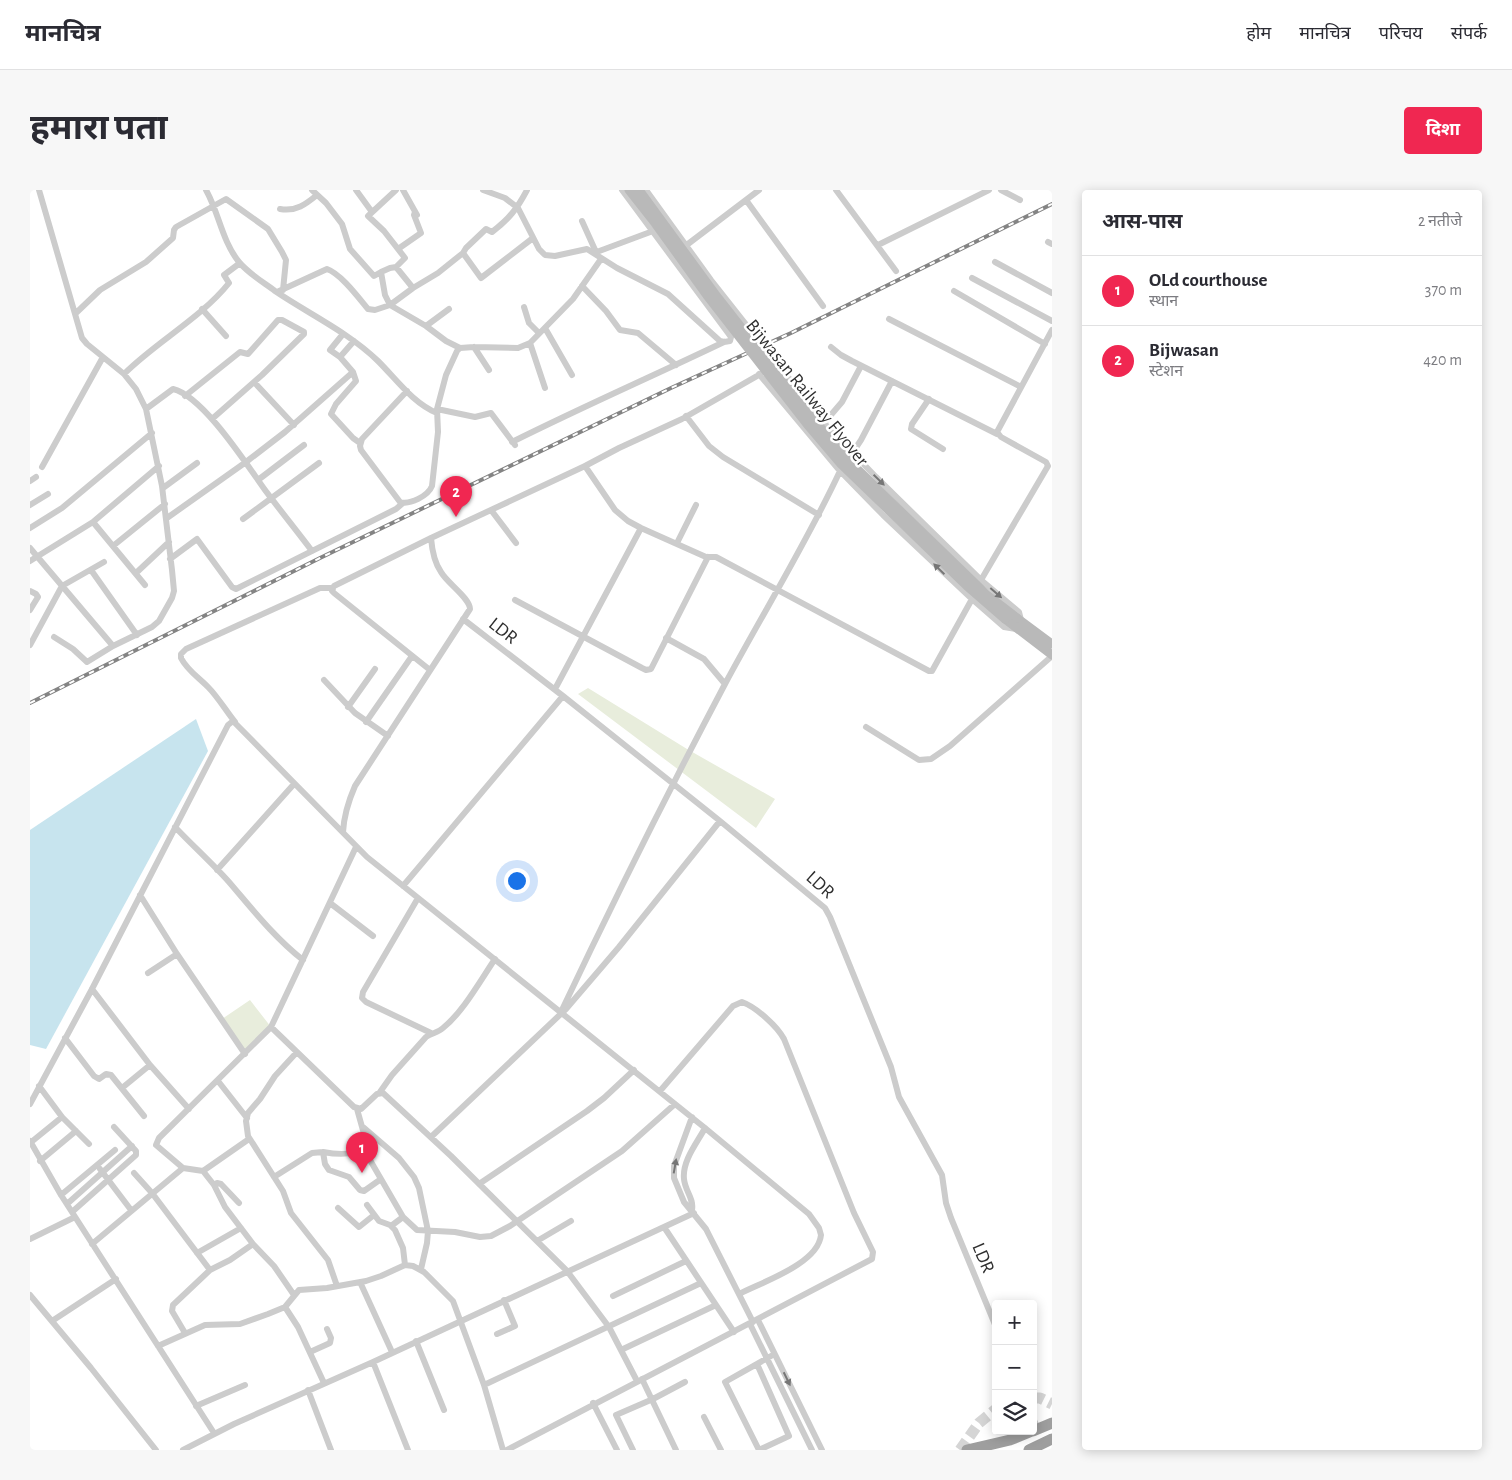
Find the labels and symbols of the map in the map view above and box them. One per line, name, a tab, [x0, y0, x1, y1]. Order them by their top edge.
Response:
street label: Bijwasan Railway Flyover	[742, 316, 872, 470]
one-way arrow	[873, 473, 885, 485]
pin: 2	[440, 476, 472, 517]
one-way arrow	[933, 563, 945, 575]
one-way arrow	[989, 587, 1002, 598]
street label: LDR	[485, 614, 521, 648]
your location	[504, 868, 530, 894]
street label: LDR	[802, 868, 838, 902]
pin: 1	[346, 1132, 378, 1173]
one-way arrow	[672, 1158, 680, 1174]
street label: LDR	[968, 1240, 998, 1276]
one-way arrow	[783, 1372, 791, 1386]

